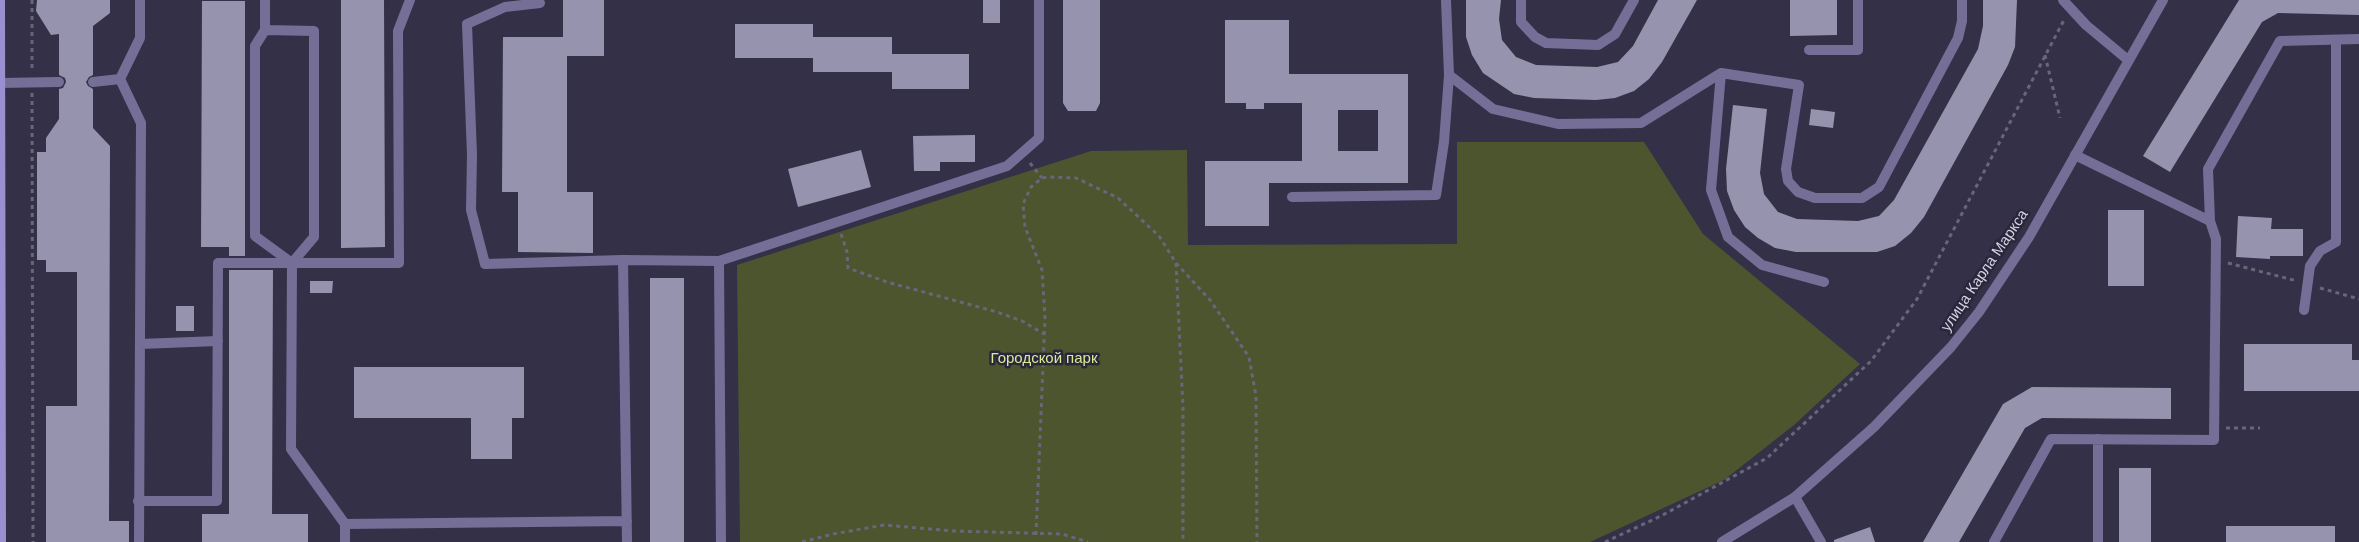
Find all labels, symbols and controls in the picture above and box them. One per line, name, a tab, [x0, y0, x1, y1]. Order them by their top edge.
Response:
street label: улица Карла Маркса	[1938, 207, 2032, 335]
park label: Городской парк	[991, 350, 1097, 368]

